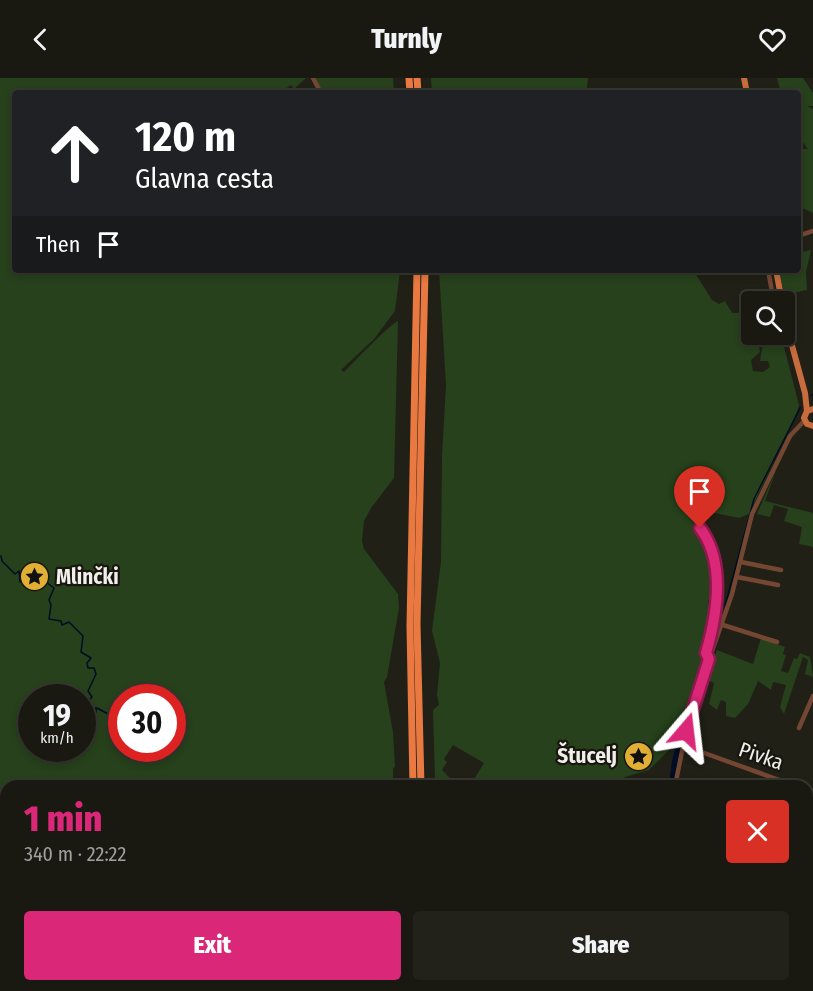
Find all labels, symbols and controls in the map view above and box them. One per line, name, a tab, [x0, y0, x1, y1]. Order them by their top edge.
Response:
icon: back	[24, 23, 57, 56]
text: Turnly	[371, 23, 442, 55]
icon: heart	[756, 23, 789, 56]
text: 120 m	[135, 112, 236, 162]
icon: ahead	[36, 114, 114, 192]
text: Glavna cesta	[135, 163, 274, 195]
icon: arrive	[92, 228, 125, 261]
text: Then	[36, 231, 80, 258]
map controls	[741, 291, 795, 345]
button: search	[741, 291, 795, 345]
pin	[674, 466, 725, 528]
icon: arrive	[683, 475, 716, 508]
place icon: Mlinčki	[19, 561, 51, 593]
place label: Mlinčki	[56, 564, 119, 590]
speed limit sign: 30	[108, 684, 186, 762]
text: 19	[43, 698, 71, 734]
position arrow	[654, 699, 718, 763]
text: km/h	[40, 729, 74, 747]
street label: Pivka	[735, 736, 787, 776]
place icon: Štucelj	[622, 740, 654, 772]
place label: Štucelj	[557, 741, 617, 769]
text: 1 min	[24, 797, 102, 841]
button: close	[726, 800, 789, 863]
text: 340 m · 22:22	[24, 842, 126, 866]
button: Exit	[24, 911, 401, 980]
button: Share	[413, 911, 789, 980]

